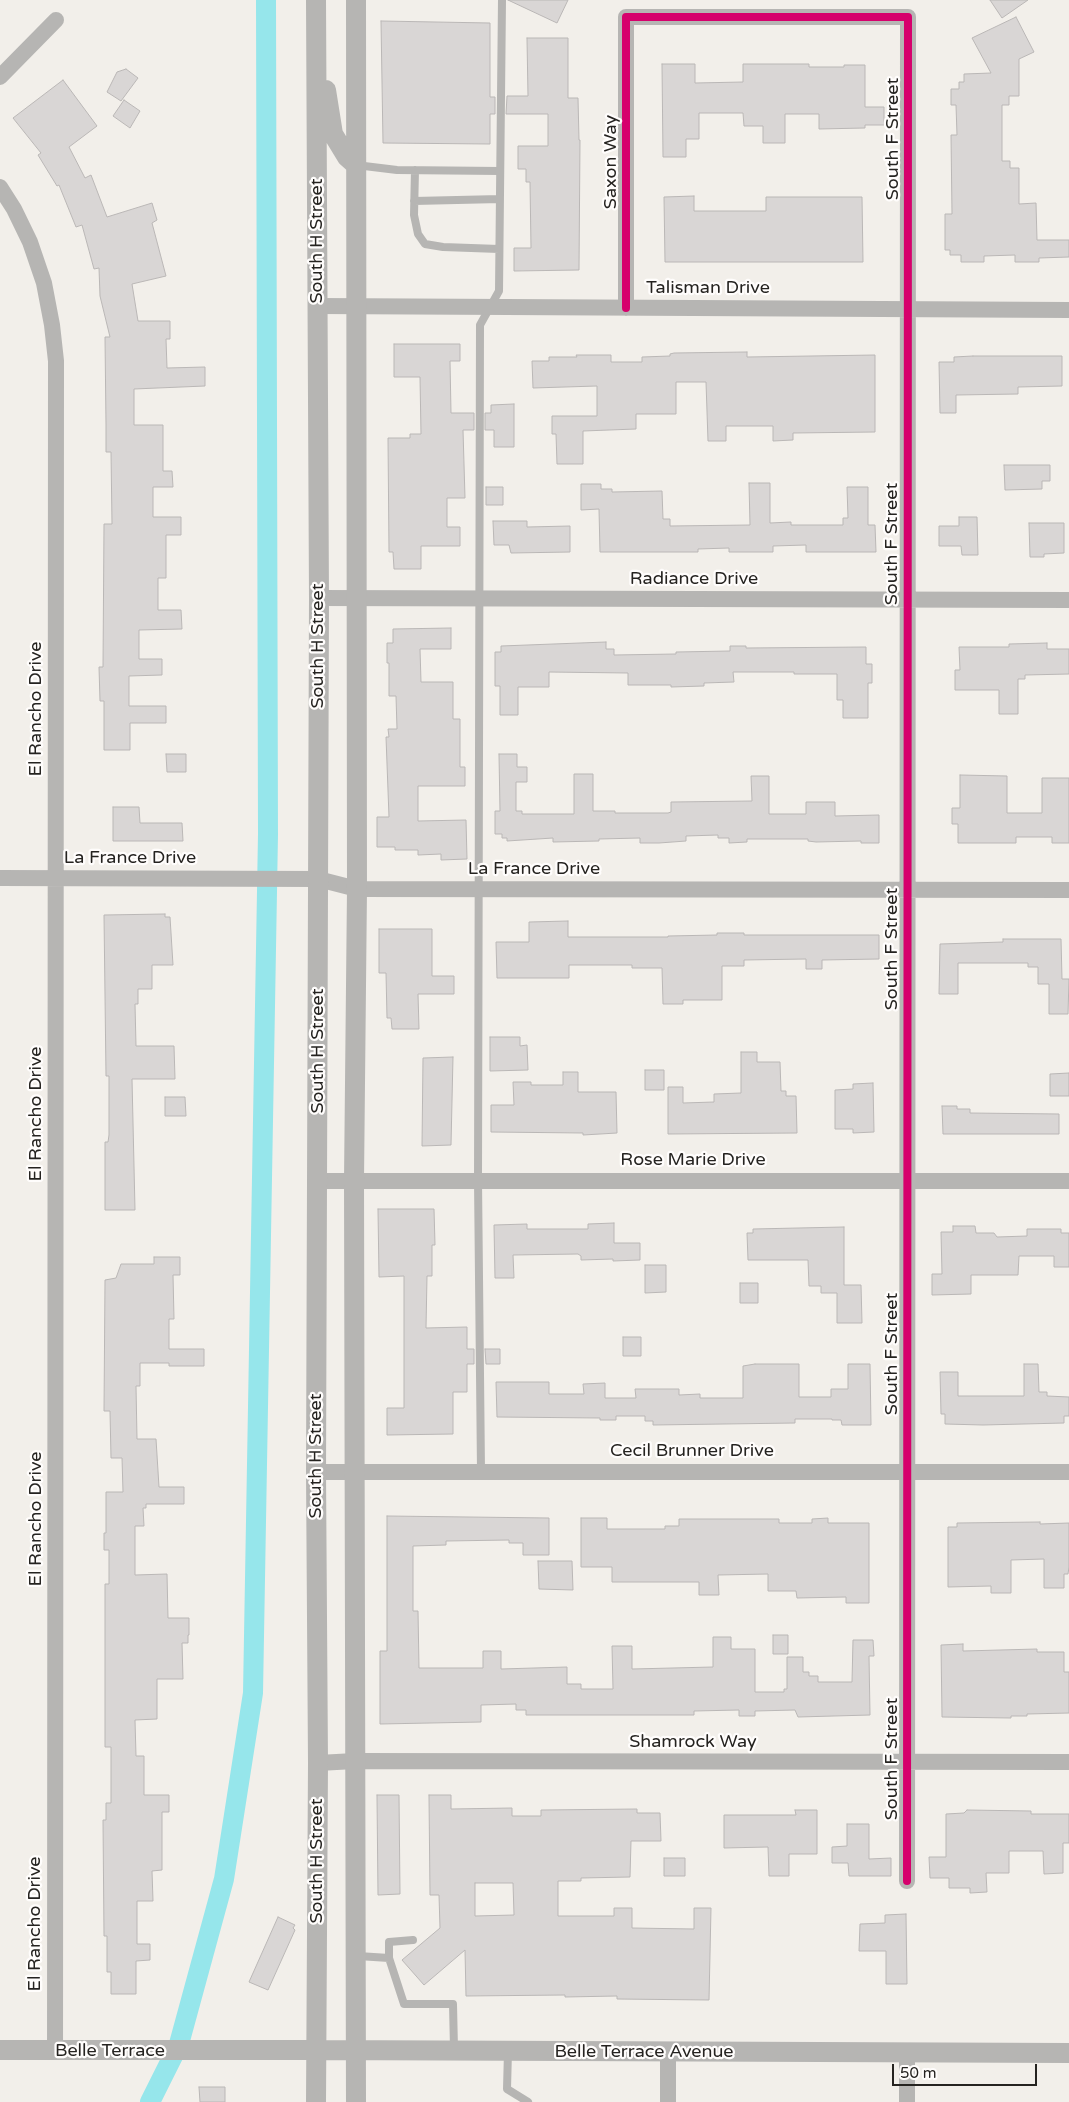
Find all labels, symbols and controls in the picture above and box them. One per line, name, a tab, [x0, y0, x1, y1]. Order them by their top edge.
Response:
street label: South F Street	[882, 78, 904, 200]
street label: Saxon Way	[600, 115, 622, 209]
street label: South H Street	[306, 178, 328, 304]
street label: Talisman Drive	[646, 277, 770, 299]
street label: South F Street	[881, 483, 903, 605]
street label: Radiance Drive	[630, 568, 758, 590]
street label: South H Street	[307, 583, 329, 709]
street label: El Rancho Drive	[25, 641, 47, 777]
street label: La France Drive	[64, 847, 196, 869]
street label: La France Drive	[468, 858, 600, 880]
street label: South F Street	[881, 888, 903, 1010]
street label: South H Street	[307, 988, 329, 1114]
street label: El Rancho Drive	[25, 1046, 47, 1182]
street label: Rose Marie Drive	[620, 1149, 766, 1171]
street label: South F Street	[881, 1293, 903, 1415]
street label: South H Street	[305, 1393, 327, 1519]
street label: Cecil Brunner Drive	[610, 1440, 774, 1462]
street label: El Rancho Drive	[25, 1451, 47, 1587]
street label: South F Street	[881, 1698, 903, 1820]
street label: Shamrock Way	[629, 1731, 757, 1753]
street label: South H Street	[306, 1798, 328, 1924]
street label: El Rancho Drive	[24, 1856, 46, 1992]
street label: Belle Terrace	[55, 2040, 165, 2062]
street label: Belle Terrace Avenue	[554, 2041, 734, 2063]
scale bar	[894, 2054, 1039, 2086]
text: 50 m	[900, 2064, 937, 2082]

